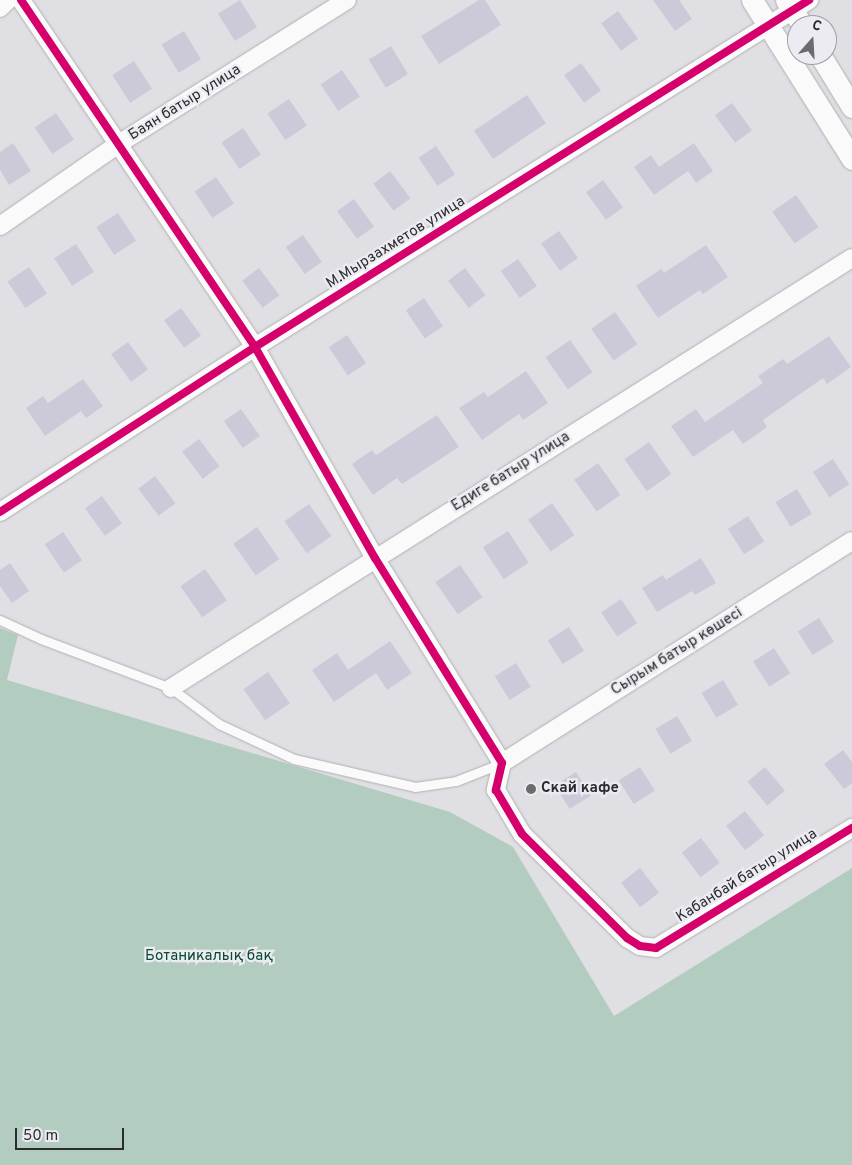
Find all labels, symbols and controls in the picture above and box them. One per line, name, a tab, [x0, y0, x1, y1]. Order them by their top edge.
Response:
north arrow	[787, 15, 837, 65]
text: С	[810, 17, 824, 36]
street label: Баян батыр улица	[125, 61, 245, 145]
street label: М.Мырзахметов улица	[323, 193, 469, 293]
street label: Едиге батыр улица	[448, 428, 574, 516]
street label: Сырым батыр көшесі	[608, 604, 746, 700]
place label: Скай кафе	[541, 780, 619, 798]
marker: Скай кафе	[525, 783, 537, 795]
street label: Кабанбай батыр улица	[673, 825, 821, 927]
park label: Ботаникалық бақ	[145, 948, 273, 966]
scale bar	[18, 1118, 126, 1150]
text: 50 m	[23, 1127, 58, 1146]

